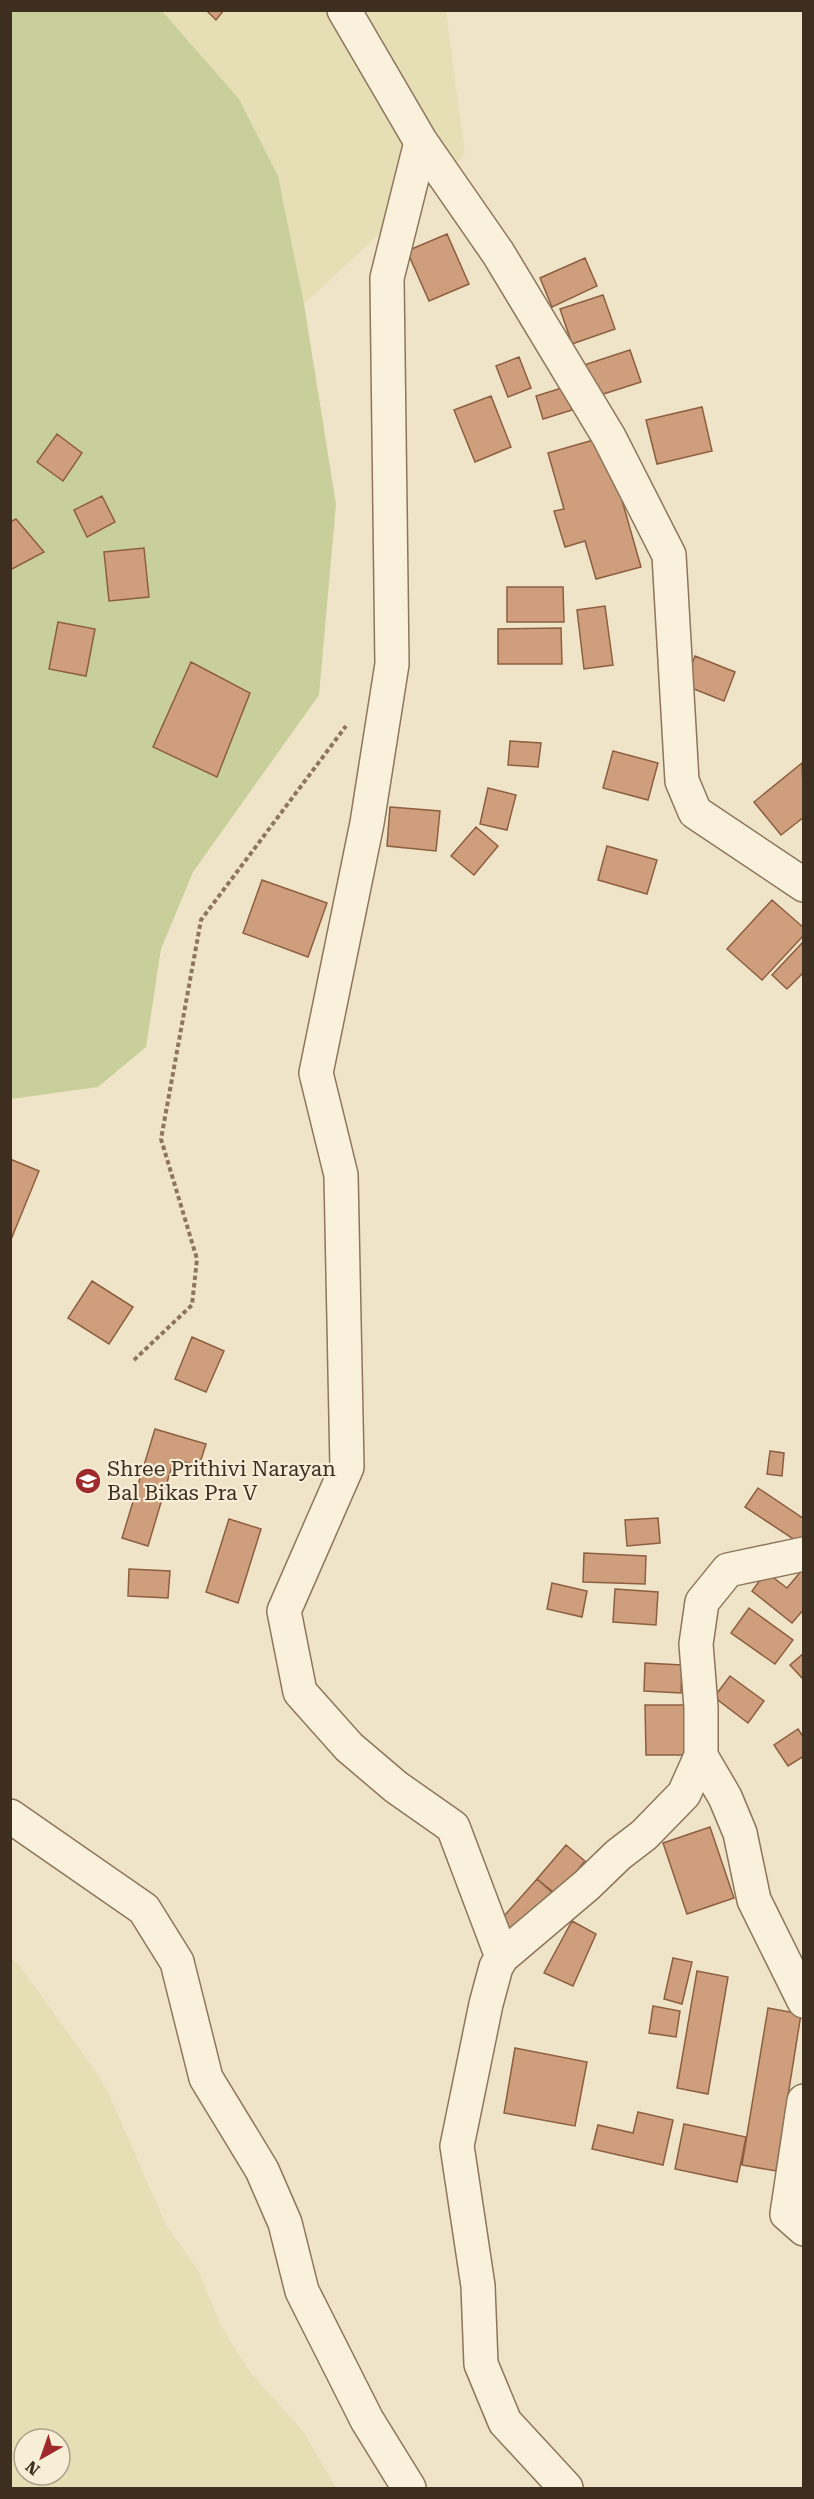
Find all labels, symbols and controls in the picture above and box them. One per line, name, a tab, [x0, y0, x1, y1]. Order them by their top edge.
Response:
place label: Shree Prithivi Narayan Bal Bikas Pra V	[107, 1457, 336, 1505]
school or university icon: Shree Prithivi Narayan Bal Bikas Pra V	[73, 1466, 103, 1496]
north arrow	[12, 2427, 72, 2487]
text: N	[22, 2457, 44, 2479]

